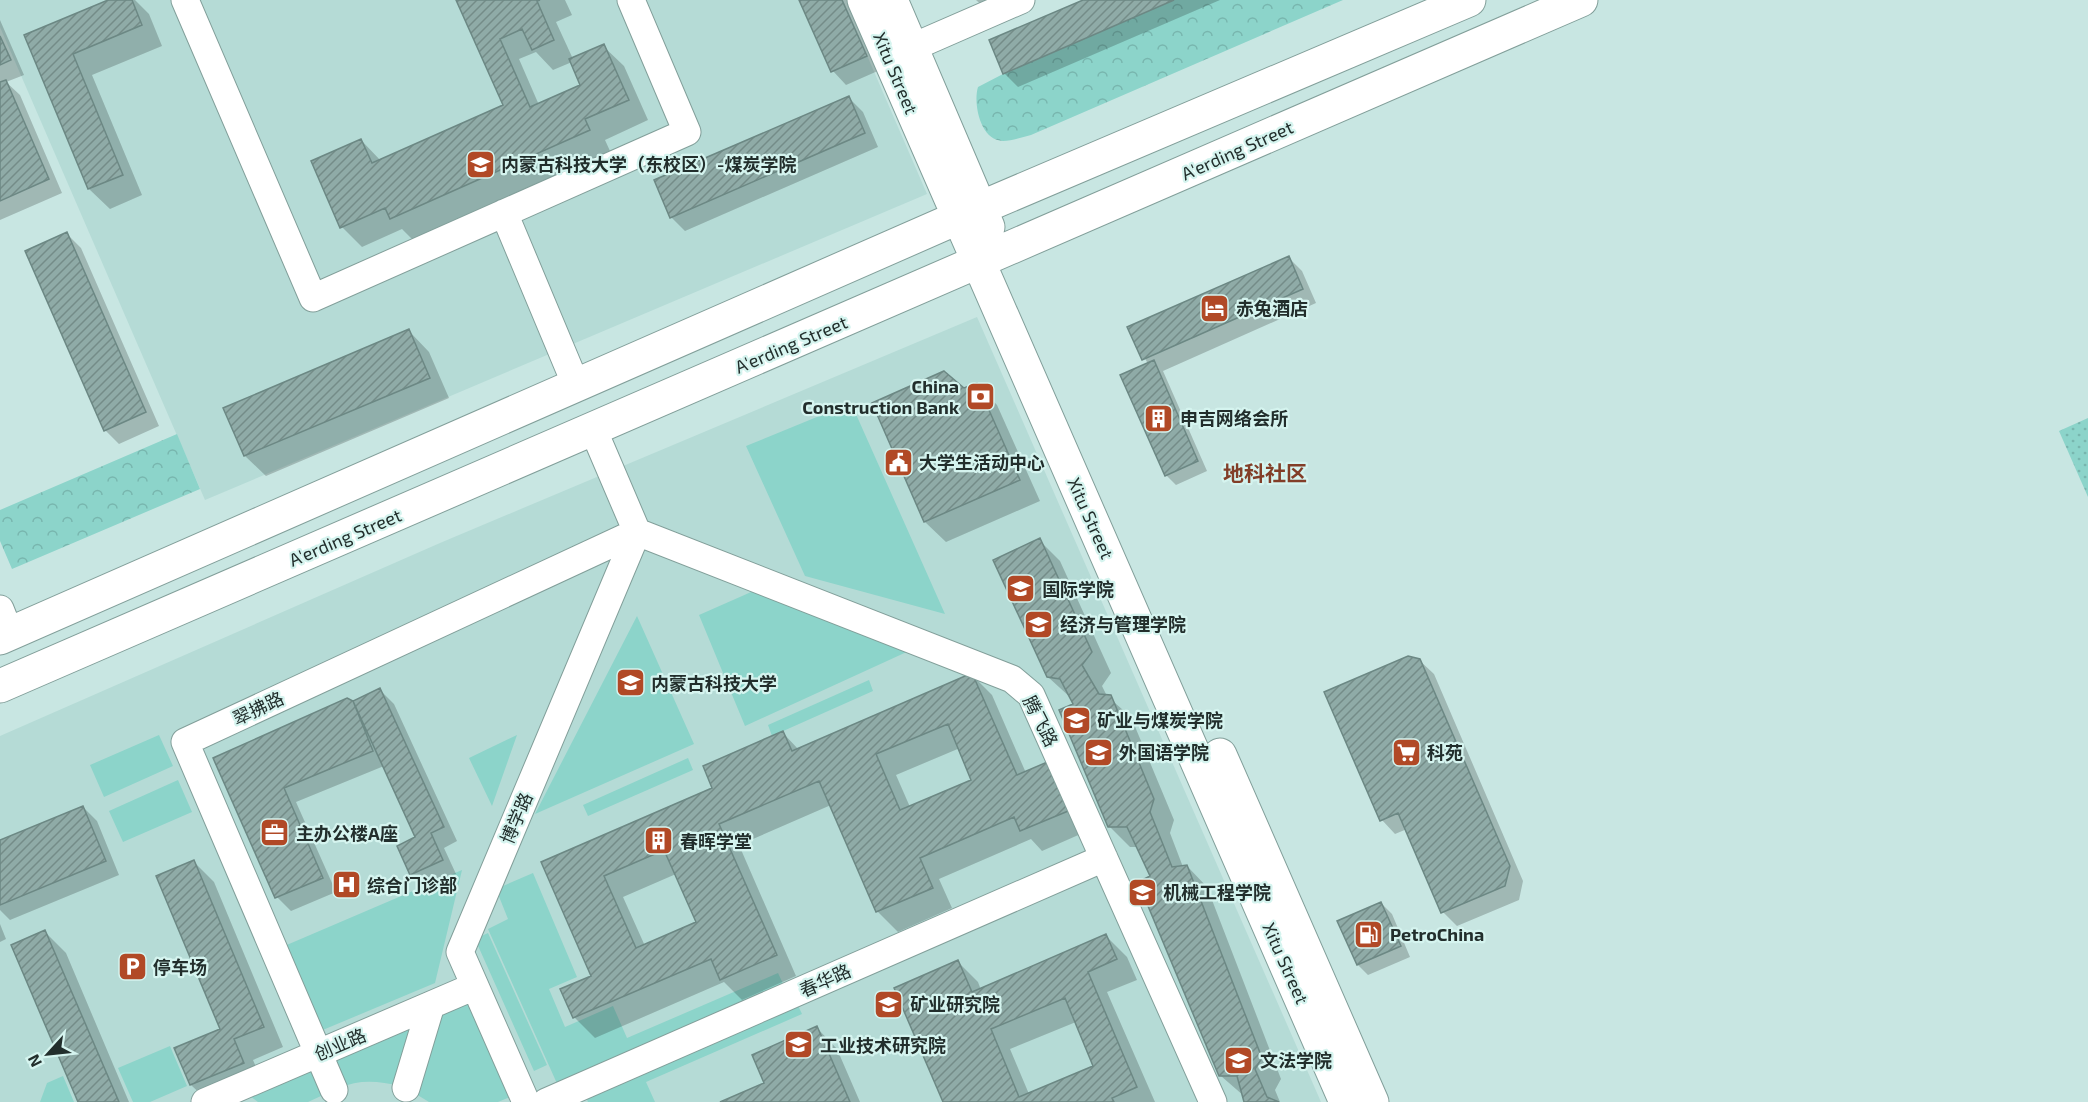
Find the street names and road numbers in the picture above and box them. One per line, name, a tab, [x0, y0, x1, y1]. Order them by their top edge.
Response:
street label: Xitu Street	[869, 29, 923, 117]
street label: A'erding Street	[1178, 115, 1296, 184]
street label: A'erding Street	[731, 310, 851, 378]
street label: Xitu Street	[1063, 474, 1119, 562]
street label: A'erding Street	[285, 503, 405, 571]
street label: 翠拂路	[229, 687, 287, 729]
street label: 腾飞路	[1019, 692, 1063, 750]
street label: 博学路	[495, 789, 537, 847]
street label: Xitu Street	[1258, 919, 1314, 1007]
street label: 春华路	[796, 959, 854, 1001]
street label: 创业路	[311, 1023, 369, 1065]

